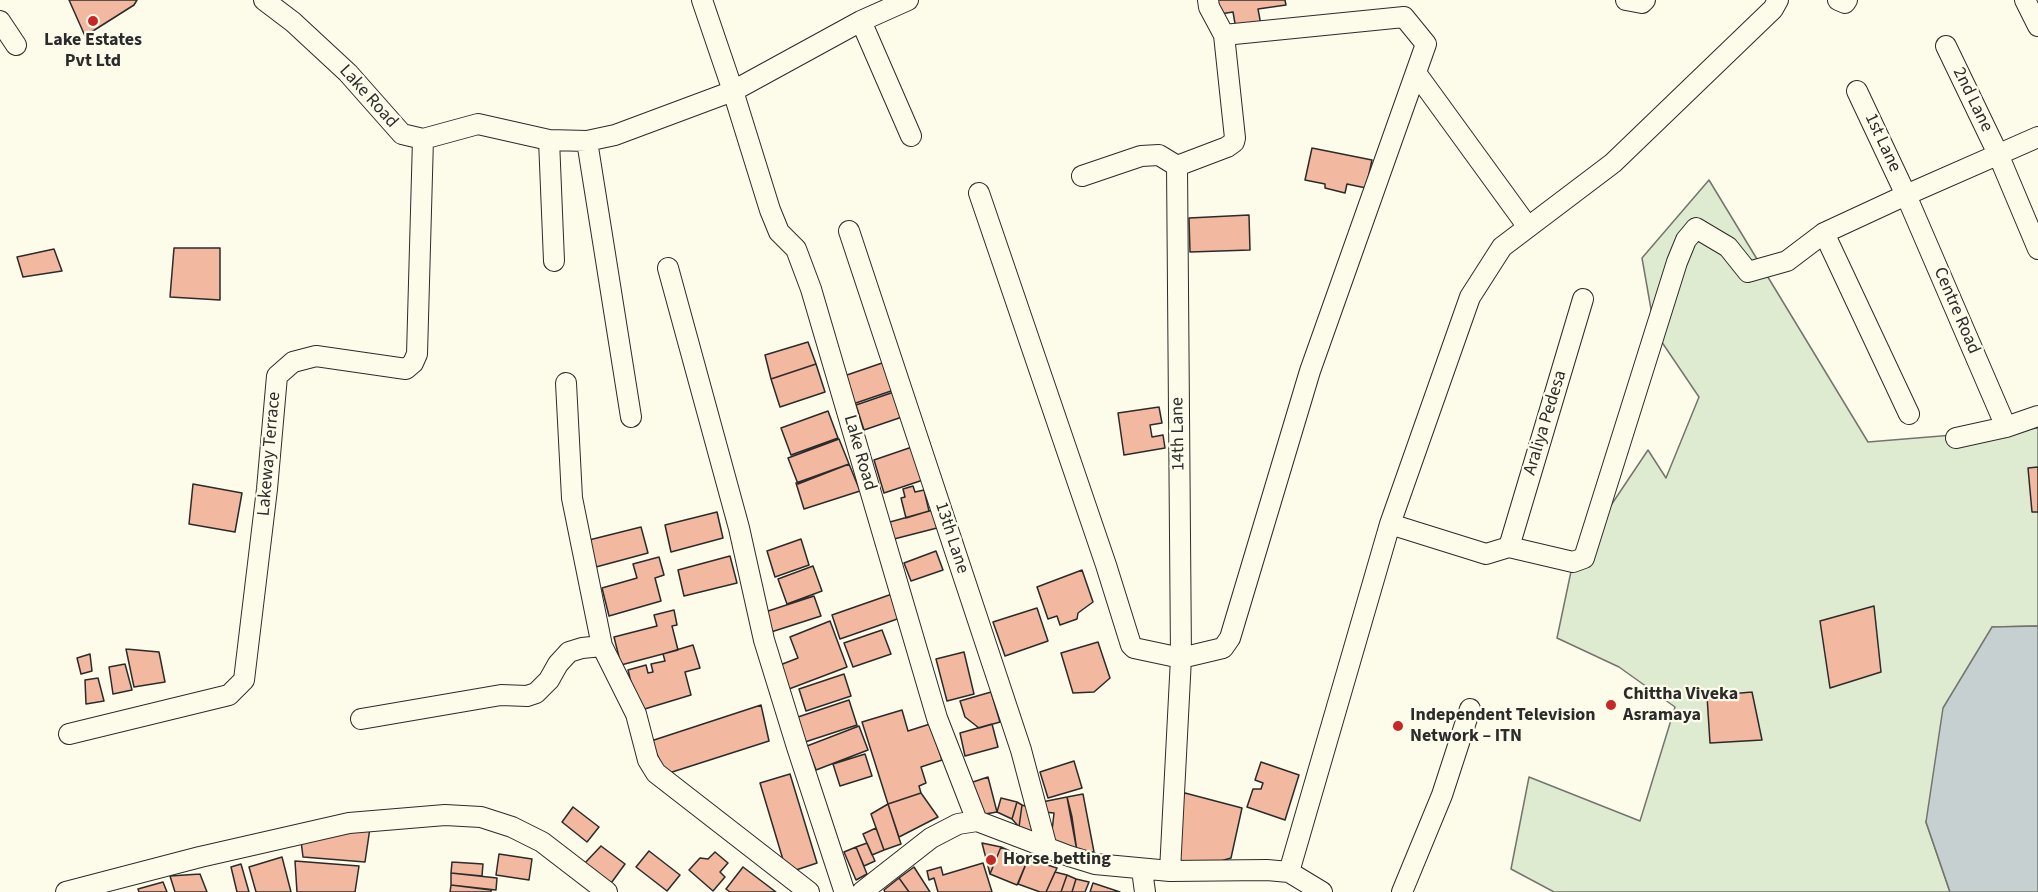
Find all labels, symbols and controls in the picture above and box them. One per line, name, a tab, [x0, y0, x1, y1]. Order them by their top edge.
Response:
marker: Lake Estates Pvt Ltd	[86, 14, 100, 28]
place label: Lake Estates Pvt Ltd	[44, 30, 142, 72]
street label: Lake Road	[334, 61, 402, 133]
street label: 2nd Lane	[1947, 64, 1997, 136]
street label: 1st Lane	[1859, 110, 1905, 176]
street label: Centre Road	[1928, 264, 1984, 358]
street label: Araliya Pedesa	[1520, 368, 1572, 478]
street label: Lakeway Terrace	[254, 391, 286, 517]
street label: 14th Lane	[1168, 397, 1190, 471]
street label: Lake Road	[838, 413, 880, 493]
street label: 13th Lane	[929, 499, 973, 577]
place label: Chittha Viveka Asramaya	[1623, 684, 1738, 726]
marker: Chittha Viveka Asramaya	[1604, 698, 1618, 712]
place label: Independent Television Network – ITN	[1410, 705, 1596, 748]
marker: Independent Television Network – ITN	[1391, 719, 1405, 733]
place label: Horse betting	[1003, 849, 1111, 871]
marker: Horse betting	[984, 853, 998, 867]

